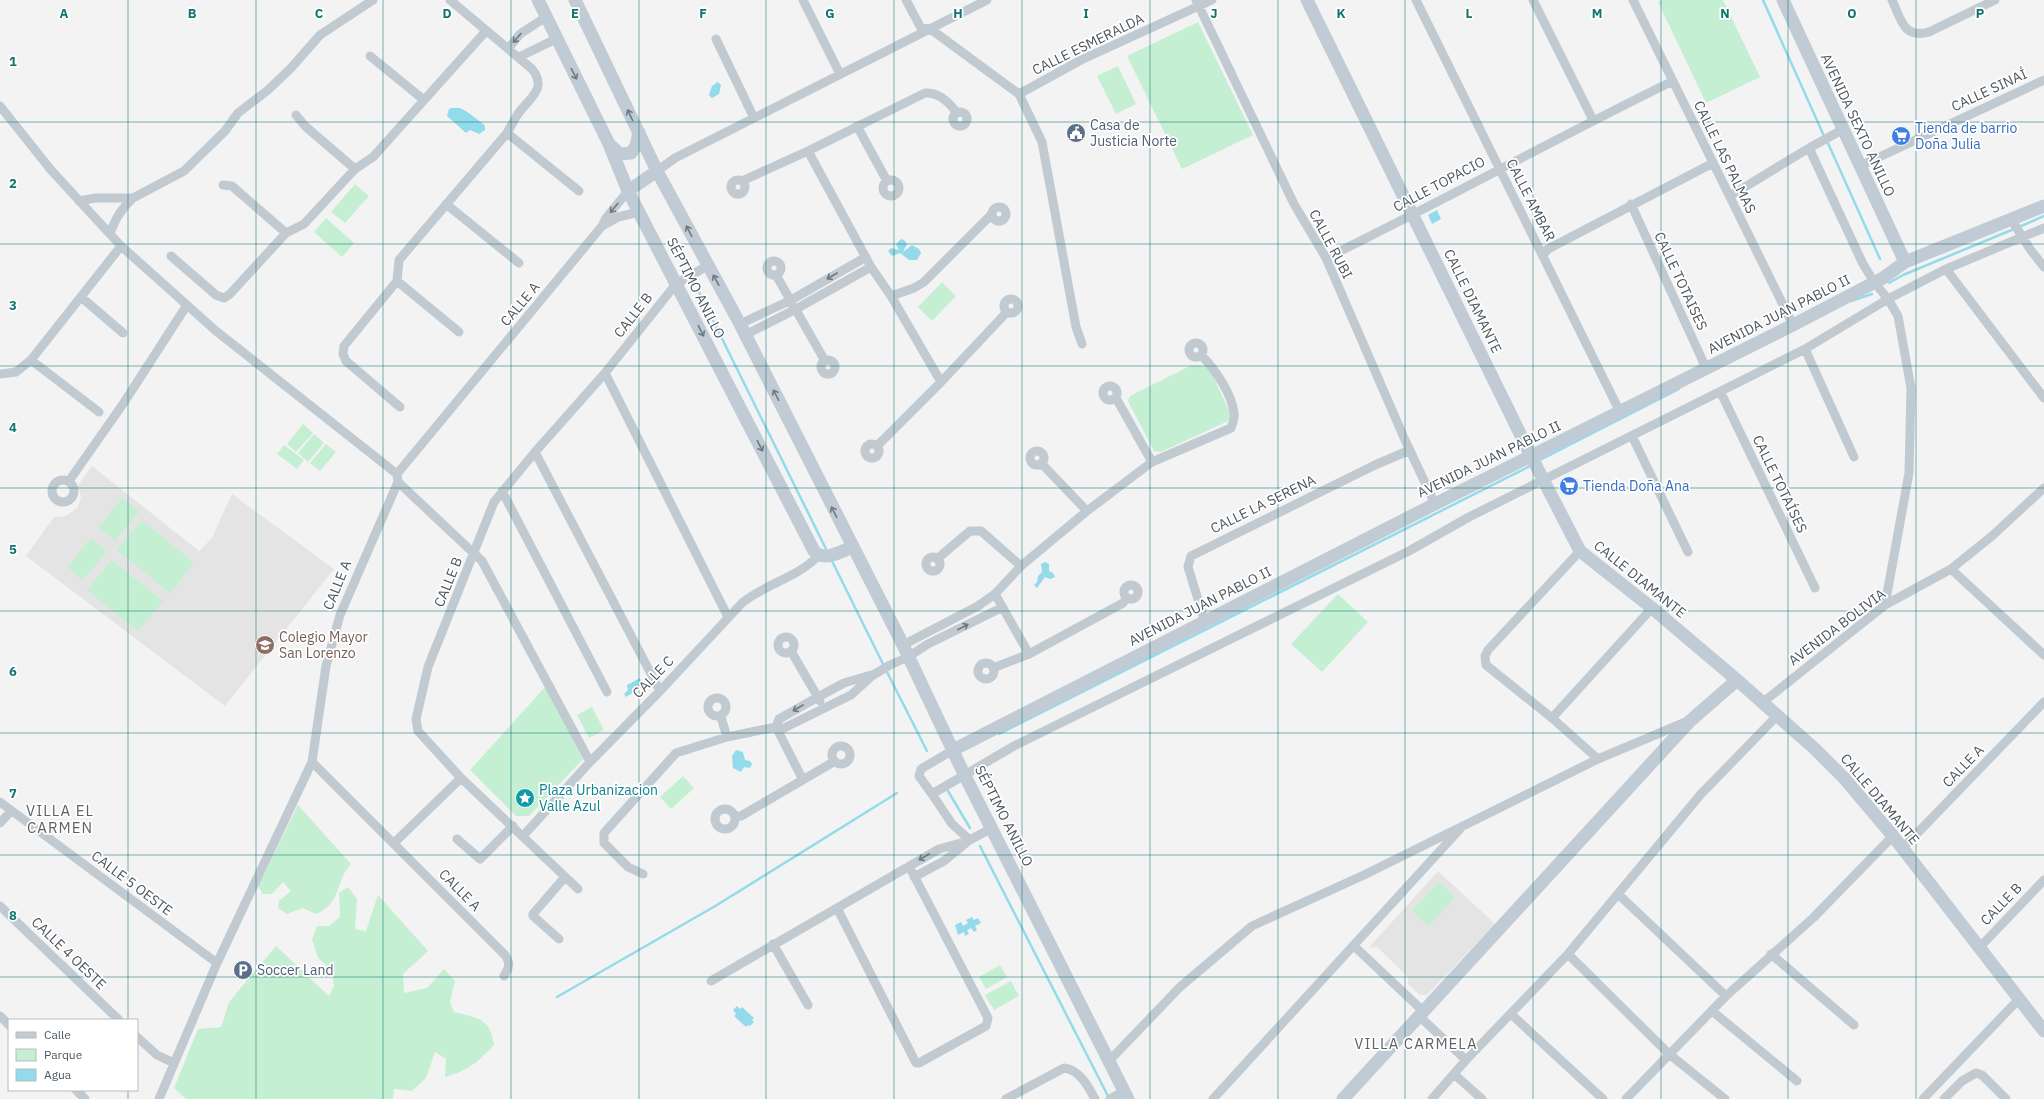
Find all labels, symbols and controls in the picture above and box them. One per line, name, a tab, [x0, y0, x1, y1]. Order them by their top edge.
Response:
text: A	[60, 5, 69, 22]
text: B	[188, 5, 197, 22]
text: C	[315, 5, 324, 22]
text: D	[442, 5, 452, 22]
text: E	[571, 5, 579, 22]
text: F	[699, 5, 707, 22]
text: G	[825, 5, 835, 22]
text: H	[953, 5, 963, 22]
text: I	[1083, 5, 1089, 22]
text: J	[1210, 5, 1218, 22]
text: K	[1336, 5, 1346, 22]
text: L	[1466, 5, 1473, 22]
text: M	[1592, 5, 1602, 22]
text: N	[1720, 5, 1730, 22]
text: O	[1847, 5, 1857, 22]
text: P	[1976, 5, 1985, 22]
street label: CALLE ESMERALDA	[1029, 9, 1147, 79]
one-way arrow	[513, 32, 522, 43]
street label: AVENIDA SEXTO ANILLO	[1817, 51, 1899, 200]
text: 1	[9, 53, 17, 70]
street label: CALLE SINAÍ	[1948, 64, 2030, 115]
one-way arrow	[571, 68, 578, 80]
street label: CALLE LAS PALMAS	[1690, 98, 1760, 216]
one-way arrow	[626, 109, 634, 121]
place label: Casa de Justicia Norte	[1090, 116, 1177, 150]
place label: Tienda de barrio Doña Julia	[1915, 119, 2018, 153]
public building icon: Casa de Justicia Norte	[1065, 122, 1087, 144]
supermarket icon: Tienda de barrio Doña Julia	[1890, 125, 1912, 147]
street label: CALLE TOPACIO	[1390, 152, 1488, 216]
street label: CALLE AMBAR	[1502, 156, 1560, 244]
text: 2	[9, 175, 17, 192]
one-way arrow	[610, 203, 619, 213]
street label: CALLE RUBI	[1305, 206, 1357, 282]
one-way arrow	[685, 225, 692, 237]
street label: CALLE TOTAISES	[1650, 229, 1712, 333]
street label: SÉPTIMO ANILLO	[663, 234, 730, 342]
street label: CALLE DIAMANTE	[1440, 246, 1506, 356]
street label: AVENIDA JUAN PABLO II	[1705, 270, 1853, 358]
one-way arrow	[826, 273, 838, 281]
one-way arrow	[711, 274, 719, 286]
street label: CALLE A	[496, 278, 544, 330]
street label: CALLE B	[610, 289, 656, 341]
text: 3	[9, 297, 17, 314]
one-way arrow	[697, 325, 705, 337]
one-way arrow	[772, 390, 779, 402]
street label: AVENIDA JUAN PABLO II	[1414, 416, 1564, 502]
text: 4	[9, 419, 17, 436]
street label: CALLE TOTAÍSES	[1749, 432, 1812, 536]
one-way arrow	[757, 440, 764, 452]
street label: CALLE LA SERENA	[1207, 471, 1319, 537]
supermarket icon: Tienda Doña Ana	[1558, 475, 1580, 497]
place label: Tienda Doña Ana	[1583, 477, 1690, 495]
one-way arrow	[830, 506, 837, 518]
street label: CALLE DIAMANTE	[1590, 536, 1690, 622]
text: 5	[9, 541, 17, 558]
street label: CALLE B	[430, 554, 466, 610]
street label: CALLE A	[319, 557, 355, 613]
street label: AVENIDA JUAN PABLO II	[1126, 562, 1274, 650]
street label: AVENIDA BOLIVIA	[1785, 585, 1889, 669]
one-way arrow	[957, 622, 969, 630]
place label: Colegio Mayor San Lorenzo	[279, 628, 368, 662]
school or university icon: Colegio Mayor San Lorenzo	[254, 634, 276, 656]
street label: CALLE C	[629, 652, 678, 702]
text: 6	[9, 663, 17, 680]
one-way arrow	[792, 704, 804, 712]
street label: CALLE A	[1938, 741, 1988, 791]
street label: CALLE DIAMANTE	[1837, 750, 1923, 848]
street label: SÉPTIMO ANILLO	[971, 762, 1038, 870]
place label: Plaza Urbanizacion Valle Azul	[539, 781, 658, 815]
text: 7	[9, 785, 17, 802]
place icon: Plaza Urbanizacion Valle Azul	[514, 787, 536, 809]
district label: VILLA EL CARMEN	[26, 801, 94, 837]
street label: CALLE 5 OESTE	[88, 847, 176, 919]
one-way arrow	[918, 854, 930, 862]
street label: CALLE A	[435, 865, 485, 915]
street label: CALLE B	[1976, 879, 2026, 929]
text: 8	[9, 907, 17, 924]
street label: CALLE 4 OESTE	[28, 913, 110, 993]
parking icon: Soccer Land	[232, 959, 254, 981]
place label: Soccer Land	[257, 961, 334, 979]
legend	[8, 1019, 138, 1091]
text: Calle	[44, 1027, 71, 1042]
district label: VILLA CARMELA	[1354, 1034, 1478, 1053]
text: Parque	[44, 1047, 83, 1062]
text: Agua	[44, 1067, 72, 1082]

